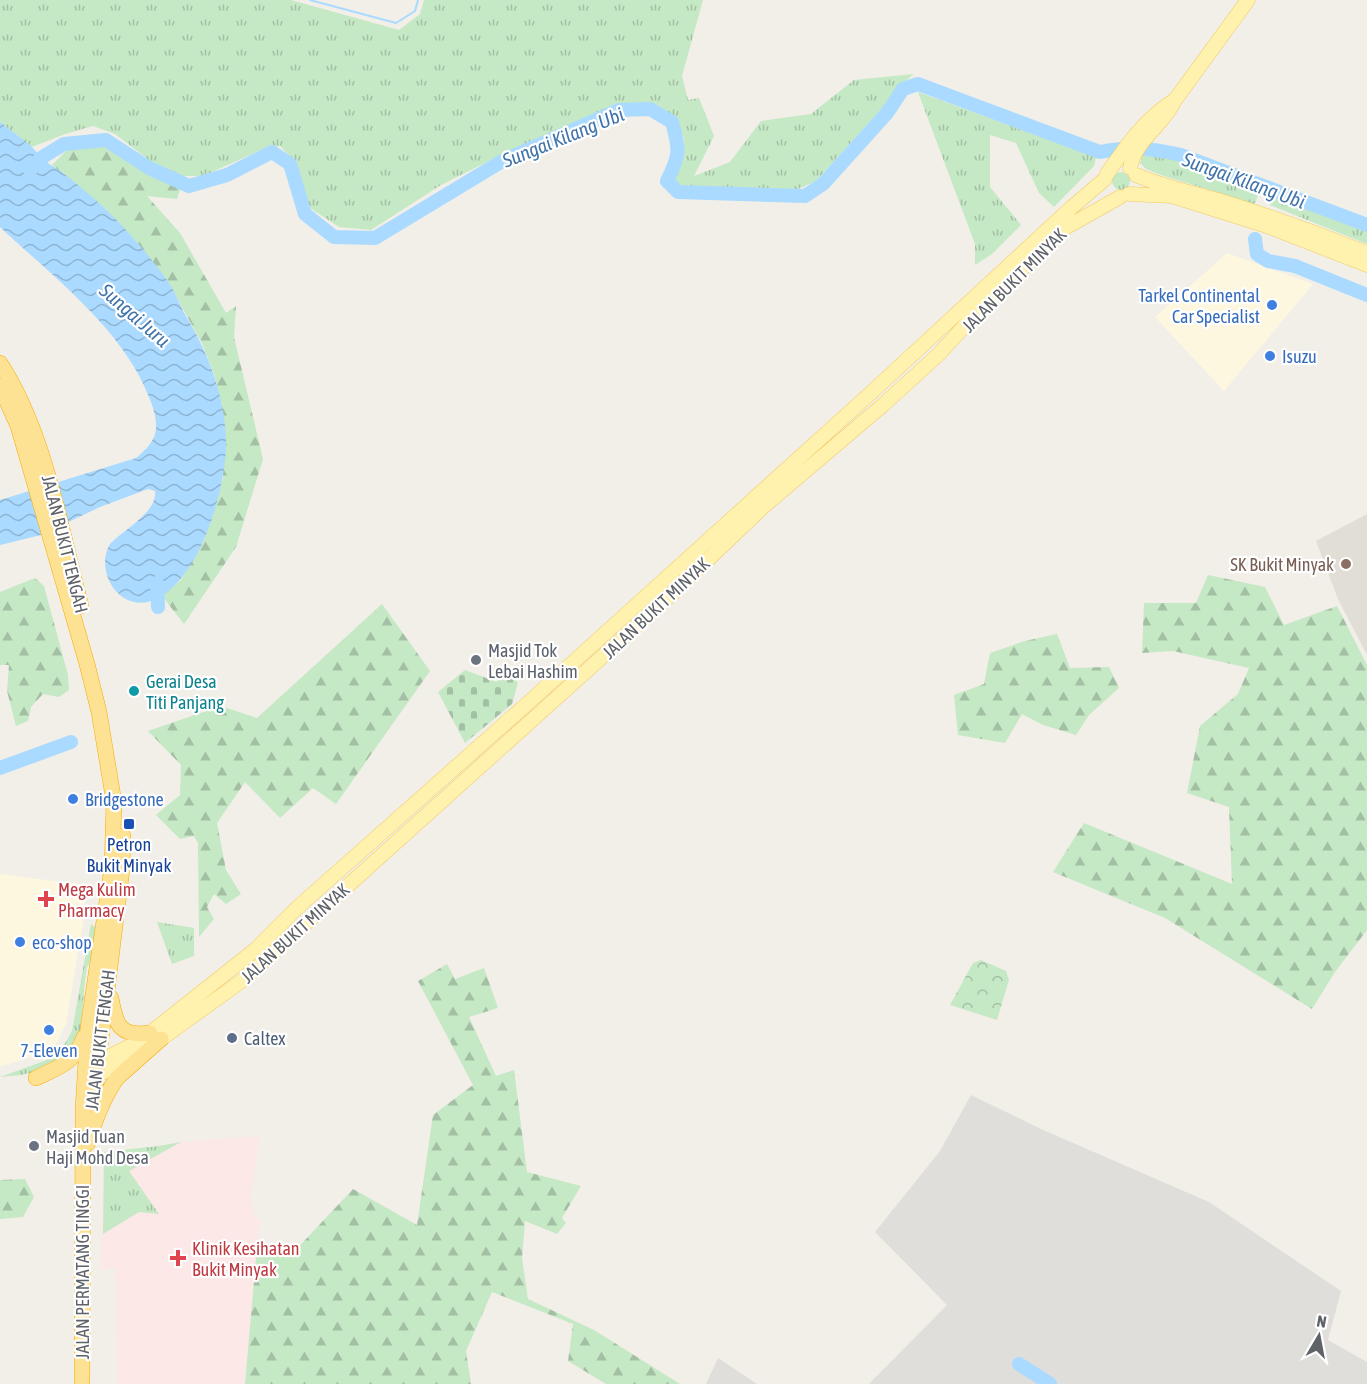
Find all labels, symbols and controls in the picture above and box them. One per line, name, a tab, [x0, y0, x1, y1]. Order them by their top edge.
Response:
water label: Sungai Kilang Ubi	[498, 102, 627, 172]
water label: Sungai Kilang Ubi	[1179, 147, 1309, 213]
street label: JALAN BUKIT MINYAK	[958, 224, 1070, 336]
water label: Sungai Juru	[95, 278, 175, 352]
place label: Tarkel Continental Car Specialist	[1138, 285, 1260, 327]
marker: Tarkel Continental Car Specialist	[1265, 298, 1279, 312]
place label: Isuzu	[1282, 346, 1317, 367]
marker: Isuzu	[1263, 349, 1277, 363]
street label: JALAN BUKIT TENGAH	[38, 473, 92, 615]
street label: JALAN BUKIT MINYAK	[598, 553, 714, 663]
place label: SK Bukit Minyak	[1230, 554, 1334, 575]
marker: SK Bukit Minyak	[1339, 557, 1353, 571]
place label: Masjid Tok Lebai Hashim	[488, 640, 578, 682]
marker: Masjid Tok Lebai Hashim	[469, 653, 483, 667]
place label: Gerai Desa Titi Panjang	[146, 671, 224, 713]
marker: Gerai Desa Titi Panjang	[127, 684, 141, 698]
place label: Bridgestone	[85, 789, 164, 810]
marker: Bridgestone	[66, 792, 80, 806]
marker: Petron Bukit Minyak	[122, 817, 136, 831]
place label: Petron Bukit Minyak	[87, 834, 172, 876]
place label: Mega Kulim Pharmacy	[58, 879, 136, 921]
street label: JALAN BUKIT MINYAK	[237, 879, 354, 987]
marker: Mega Kulim Pharmacy	[39, 892, 53, 906]
place label: eco-shop	[32, 932, 92, 953]
marker: eco-shop	[13, 935, 27, 949]
street label: JALAN BUKIT TENGAH	[81, 969, 119, 1111]
marker: 7-Eleven	[42, 1023, 56, 1037]
place label: Caltex	[244, 1028, 286, 1049]
marker: Caltex	[225, 1031, 239, 1045]
place label: 7-Eleven	[20, 1040, 78, 1061]
place label: Masjid Tuan Haji Mohd Desa	[46, 1126, 149, 1168]
marker: Masjid Tuan Haji Mohd Desa	[27, 1139, 41, 1153]
street label: JALAN PERMATANG TINGGI	[72, 1185, 93, 1359]
place label: Klinik Kesihatan Bukit Minyak	[192, 1238, 300, 1280]
marker: Klinik Kesihatan Bukit Minyak	[169, 1249, 187, 1267]
north arrow	[1289, 1306, 1349, 1366]
text: N	[1315, 1312, 1328, 1331]

